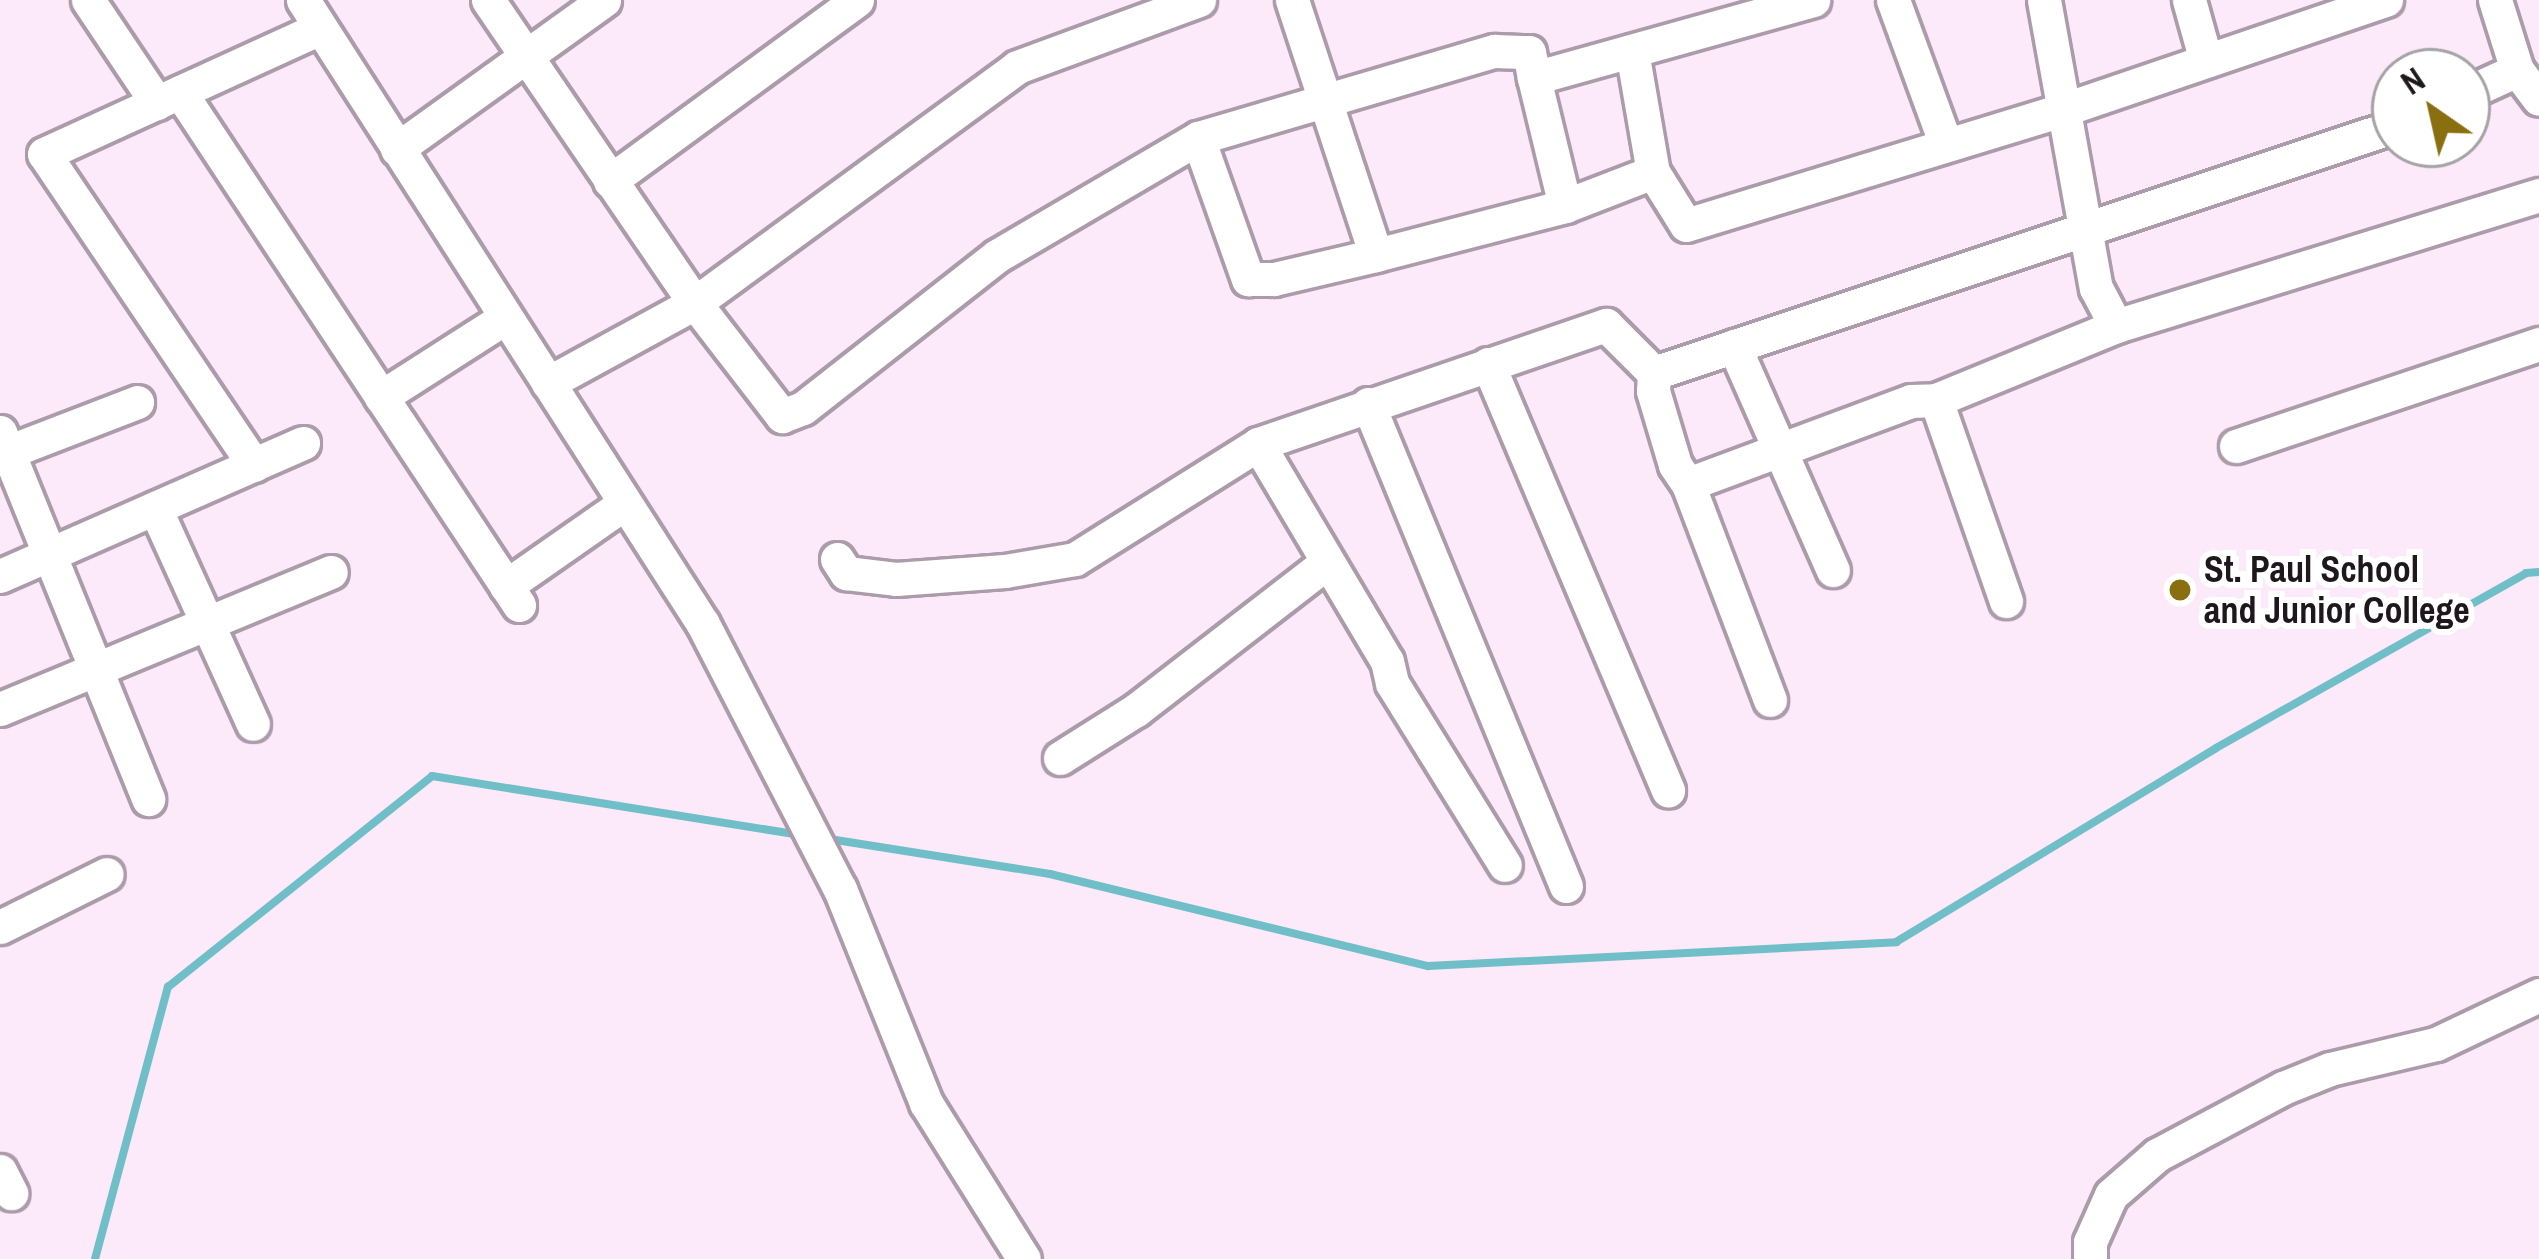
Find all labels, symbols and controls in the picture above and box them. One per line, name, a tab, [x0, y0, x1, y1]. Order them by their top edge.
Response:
north arrow	[2371, 48, 2491, 168]
text: N	[2392, 57, 2433, 104]
place label: St. Paul School and Junior College	[2204, 547, 2470, 632]
marker: St. Paul School and Junior College	[2167, 577, 2193, 603]

